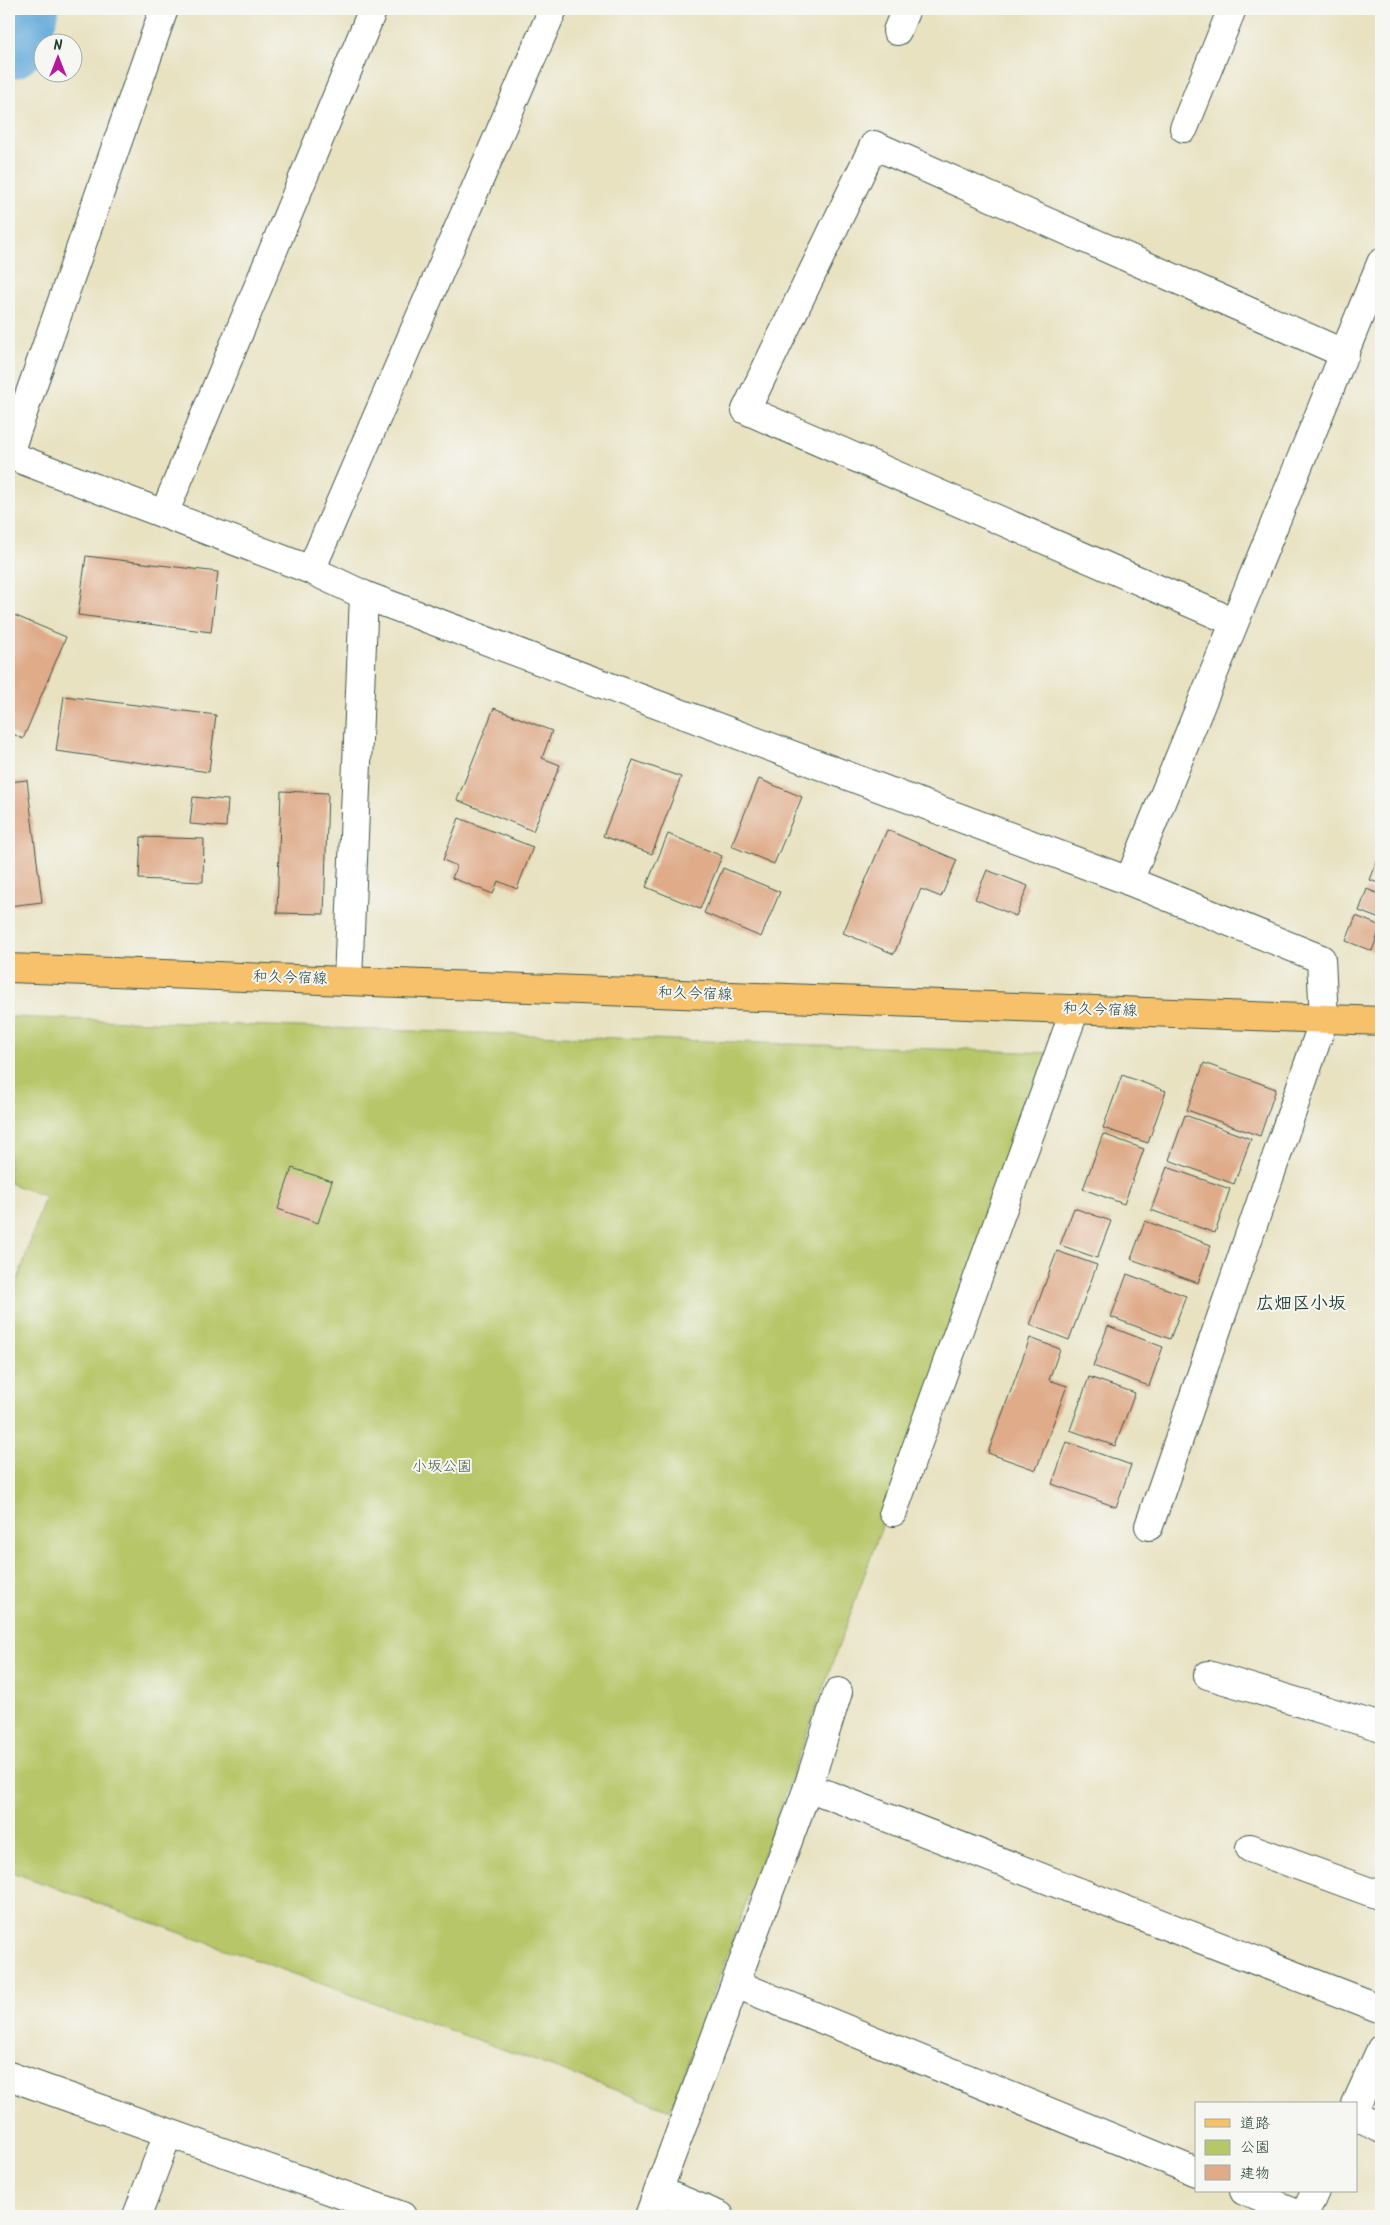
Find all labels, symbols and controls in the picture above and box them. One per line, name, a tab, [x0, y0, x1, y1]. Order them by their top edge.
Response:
north arrow	[32, 32, 82, 82]
text: N	[54, 35, 63, 57]
street label: 和久今宿線	[252, 965, 328, 991]
street label: 和久今宿線	[657, 981, 733, 1007]
street label: 和久今宿線	[1062, 997, 1138, 1023]
district label: 広畑区小坂	[1256, 1290, 1346, 1319]
park label: 小坂公園	[412, 1455, 472, 1479]
legend	[1195, 2102, 1358, 2192]
text: 道路	[1240, 2112, 1270, 2136]
text: 公園	[1240, 2136, 1270, 2160]
text: 建物	[1240, 2162, 1270, 2186]

